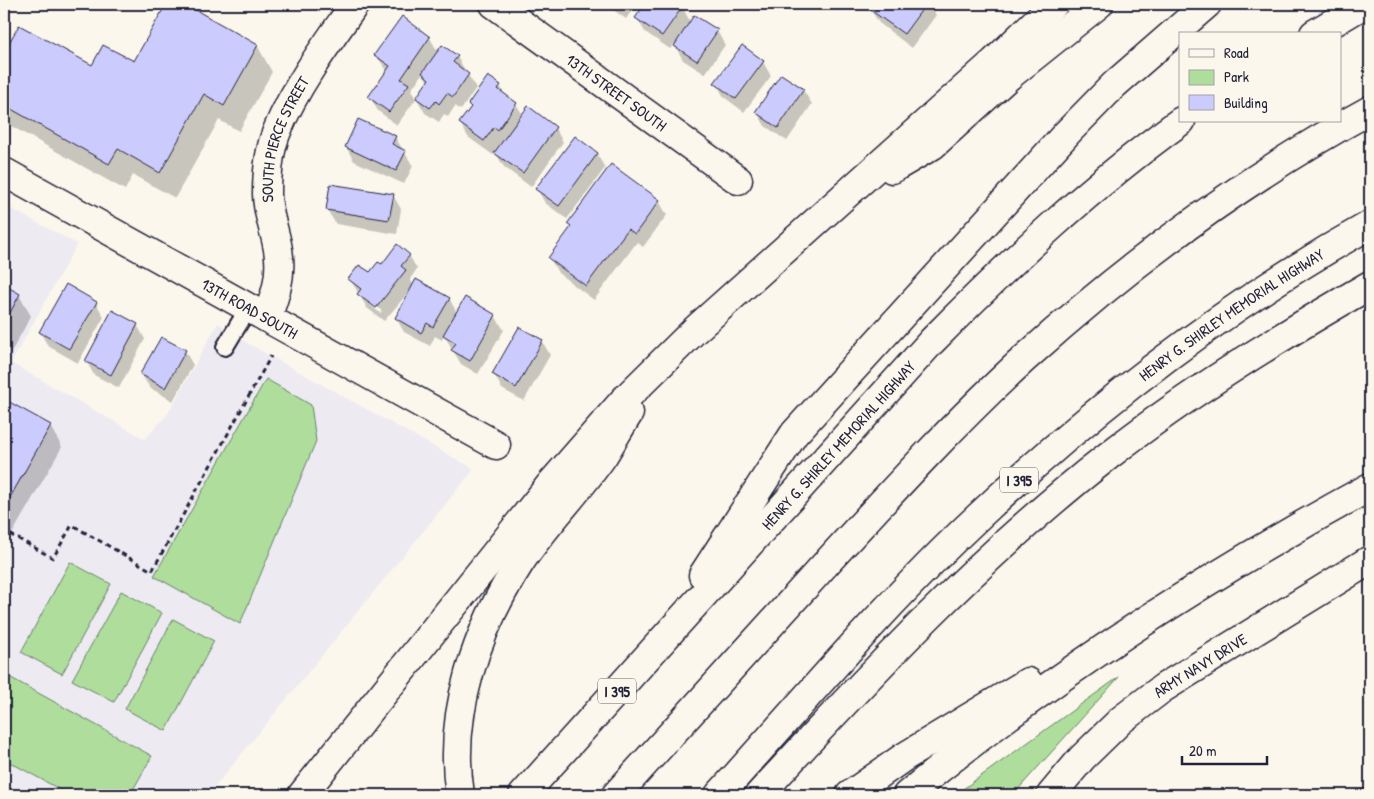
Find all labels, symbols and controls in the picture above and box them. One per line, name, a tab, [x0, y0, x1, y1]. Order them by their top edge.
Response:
legend	[1179, 32, 1342, 122]
text: Road	[1224, 42, 1249, 63]
street label: 13TH STREET SOUTH	[562, 49, 671, 136]
text: Park	[1224, 66, 1249, 87]
street label: SOUTH PIERCE STREET	[256, 72, 314, 203]
text: Building	[1224, 92, 1268, 113]
street label: HENRY G. SHIRLEY MEMORIAL HIGHWAY	[1134, 243, 1328, 386]
street label: 13TH ROAD SOUTH	[198, 273, 302, 344]
street label: HENRY G. SHIRLEY MEMORIAL HIGHWAY	[756, 356, 920, 534]
road number: I 395	[1000, 468, 1038, 492]
street label: ARMY NAVY DRIVE	[1149, 628, 1251, 703]
road number: I 395	[598, 678, 636, 704]
scale bar	[1182, 734, 1266, 766]
text: 20 m	[1189, 740, 1216, 761]

